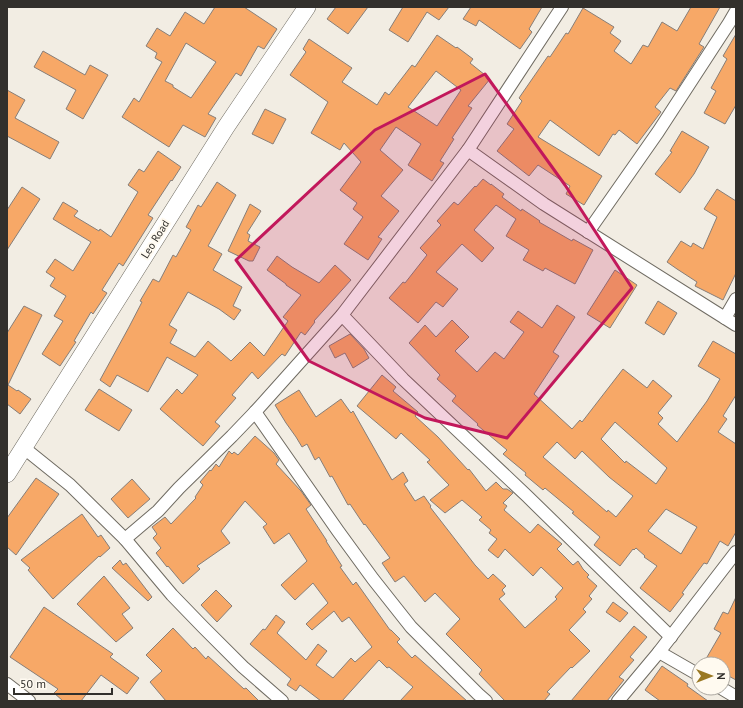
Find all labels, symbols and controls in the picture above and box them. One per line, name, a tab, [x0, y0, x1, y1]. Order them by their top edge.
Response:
street label: Leo Road	[138, 217, 172, 261]
north arrow	[691, 656, 731, 696]
scale bar	[14, 670, 112, 696]
text: N	[714, 672, 728, 680]
text: 50 m	[20, 676, 46, 691]

